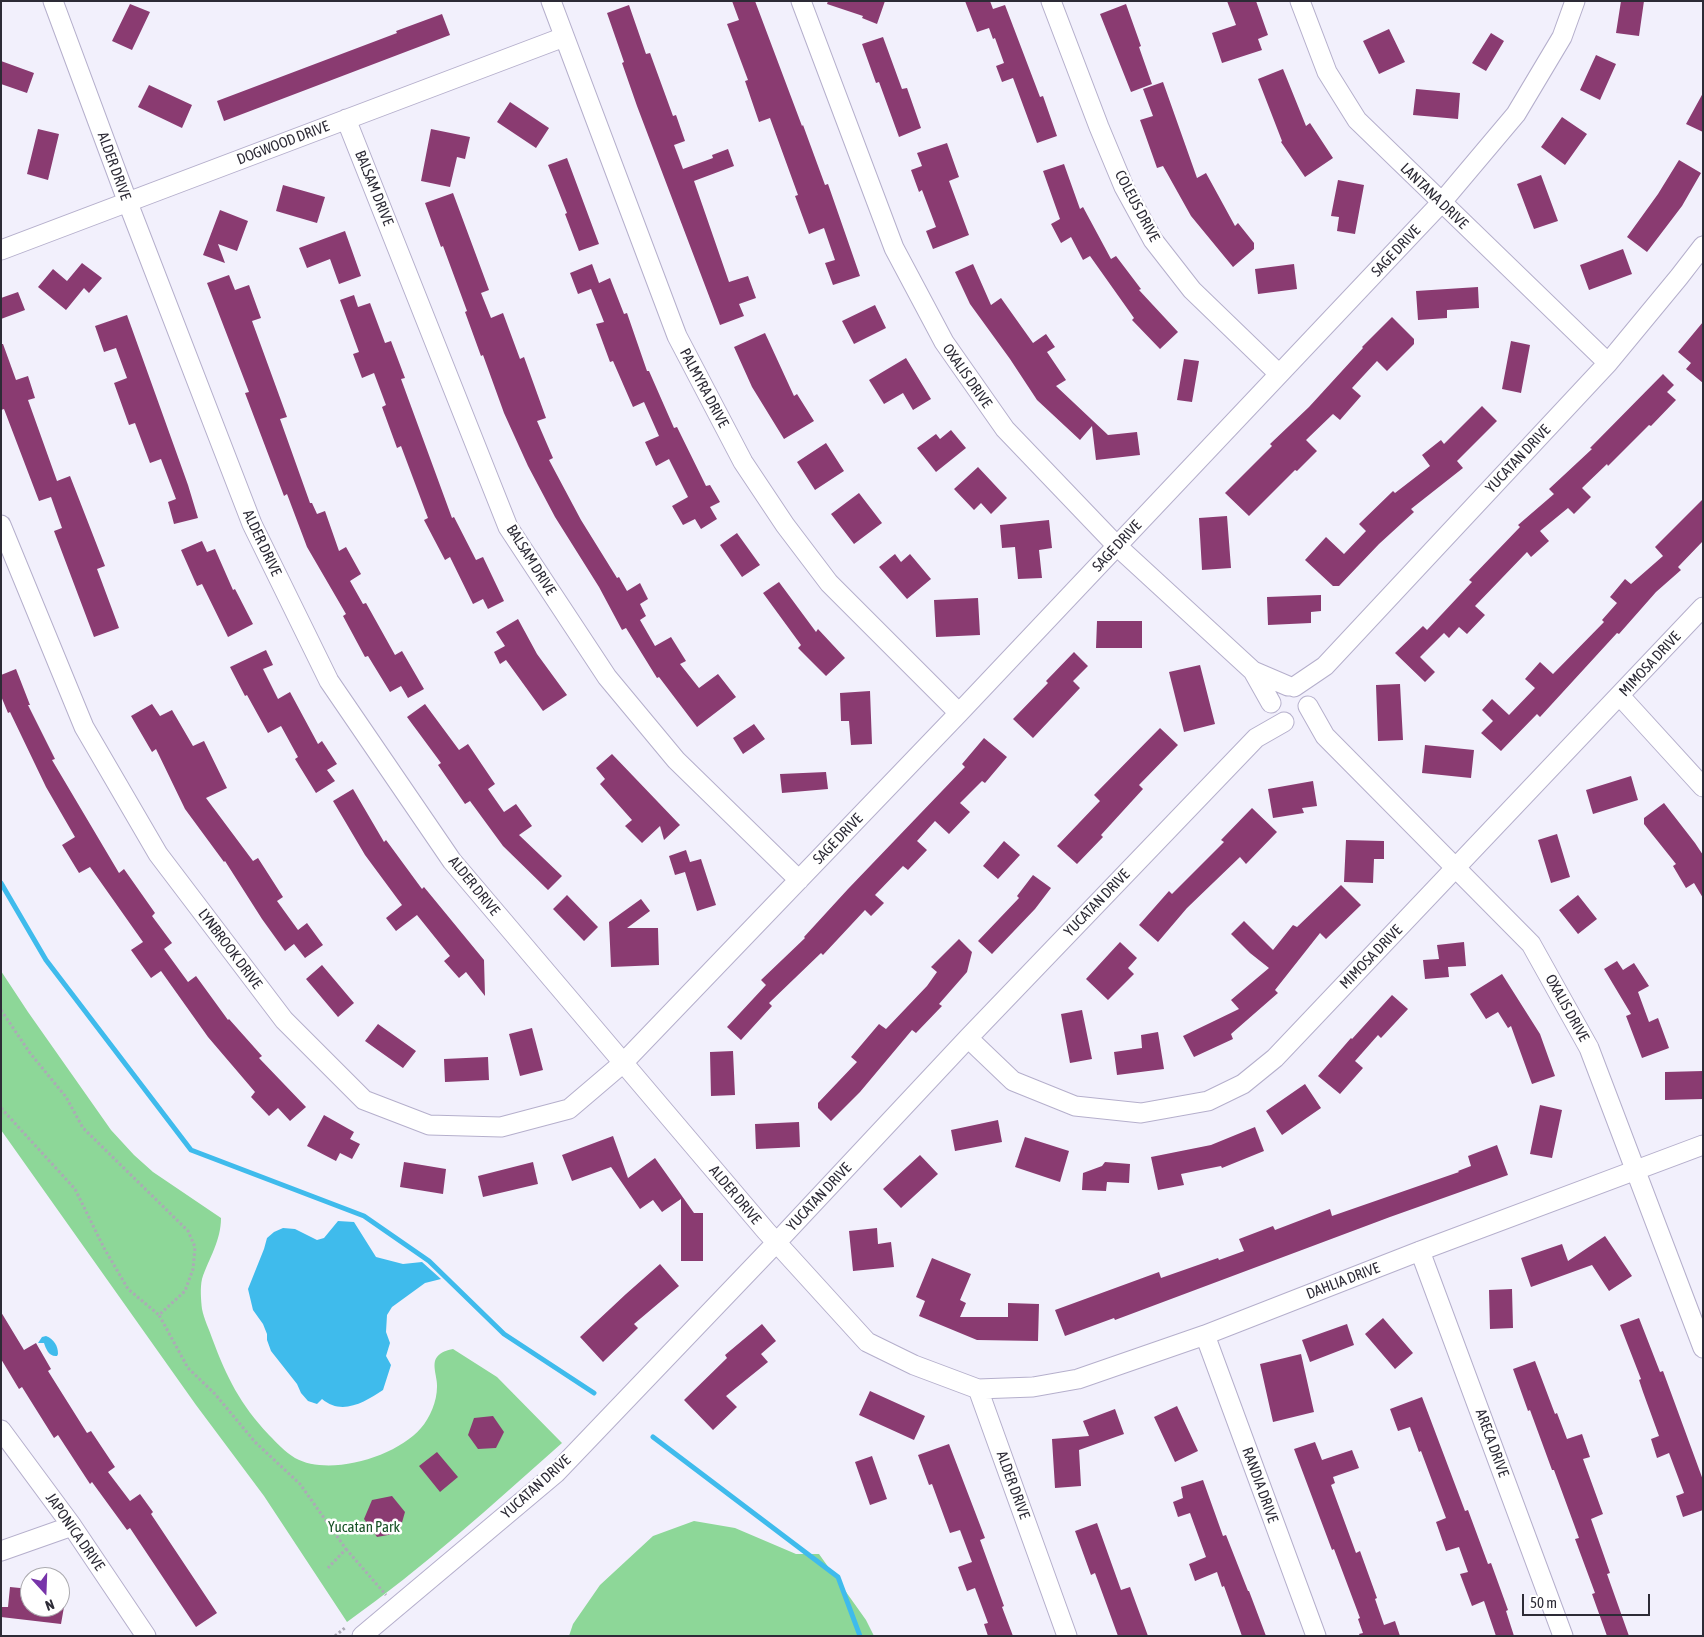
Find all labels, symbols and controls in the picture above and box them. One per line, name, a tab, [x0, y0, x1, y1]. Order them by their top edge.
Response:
street label: DOGWOOD DRIVE	[234, 117, 332, 169]
street label: ALDER DRIVE	[93, 130, 135, 202]
street label: BALSAM DRIVE	[351, 148, 397, 228]
street label: LANTANA DRIVE	[1396, 159, 1472, 233]
street label: COLEUS DRIVE	[1111, 167, 1163, 245]
street label: SAGE DRIVE	[1368, 222, 1424, 280]
street label: OXALIS DRIVE	[938, 340, 996, 412]
street label: PALMYRA DRIVE	[676, 345, 732, 431]
street label: YUCATAN DRIVE	[1482, 421, 1554, 497]
street label: ALDER DRIVE	[239, 507, 285, 579]
street label: SAGE DRIVE	[1089, 517, 1145, 575]
street label: BALSAM DRIVE	[502, 522, 560, 598]
street label: MIMOSA DRIVE	[1616, 628, 1684, 700]
street label: SAGE DRIVE	[809, 810, 867, 868]
street label: ALDER DRIVE	[445, 853, 503, 919]
street label: YUCATAN DRIVE	[1060, 866, 1134, 940]
street label: LYNBROOK DRIVE	[194, 906, 266, 992]
street label: MIMOSA DRIVE	[1336, 921, 1406, 993]
street label: OXALIS DRIVE	[1541, 971, 1593, 1045]
street label: YUCATAN DRIVE	[783, 1159, 855, 1235]
street label: ALDER DRIVE	[705, 1162, 765, 1228]
street label: DAHLIA DRIVE	[1304, 1259, 1382, 1303]
street label: ARECA DRIVE	[1471, 1407, 1513, 1479]
street label: RANDIA DRIVE	[1238, 1445, 1282, 1525]
street label: ALDER DRIVE	[992, 1449, 1034, 1521]
street label: YUCATAN DRIVE	[498, 1451, 574, 1523]
street label: JAPONICA DRIVE	[42, 1490, 108, 1574]
park label: Yucatan Park	[328, 1518, 400, 1536]
north arrow	[20, 1567, 70, 1617]
scale bar	[1524, 1584, 1652, 1616]
text: 50 m	[1530, 1594, 1557, 1611]
text: N	[43, 1596, 56, 1614]

